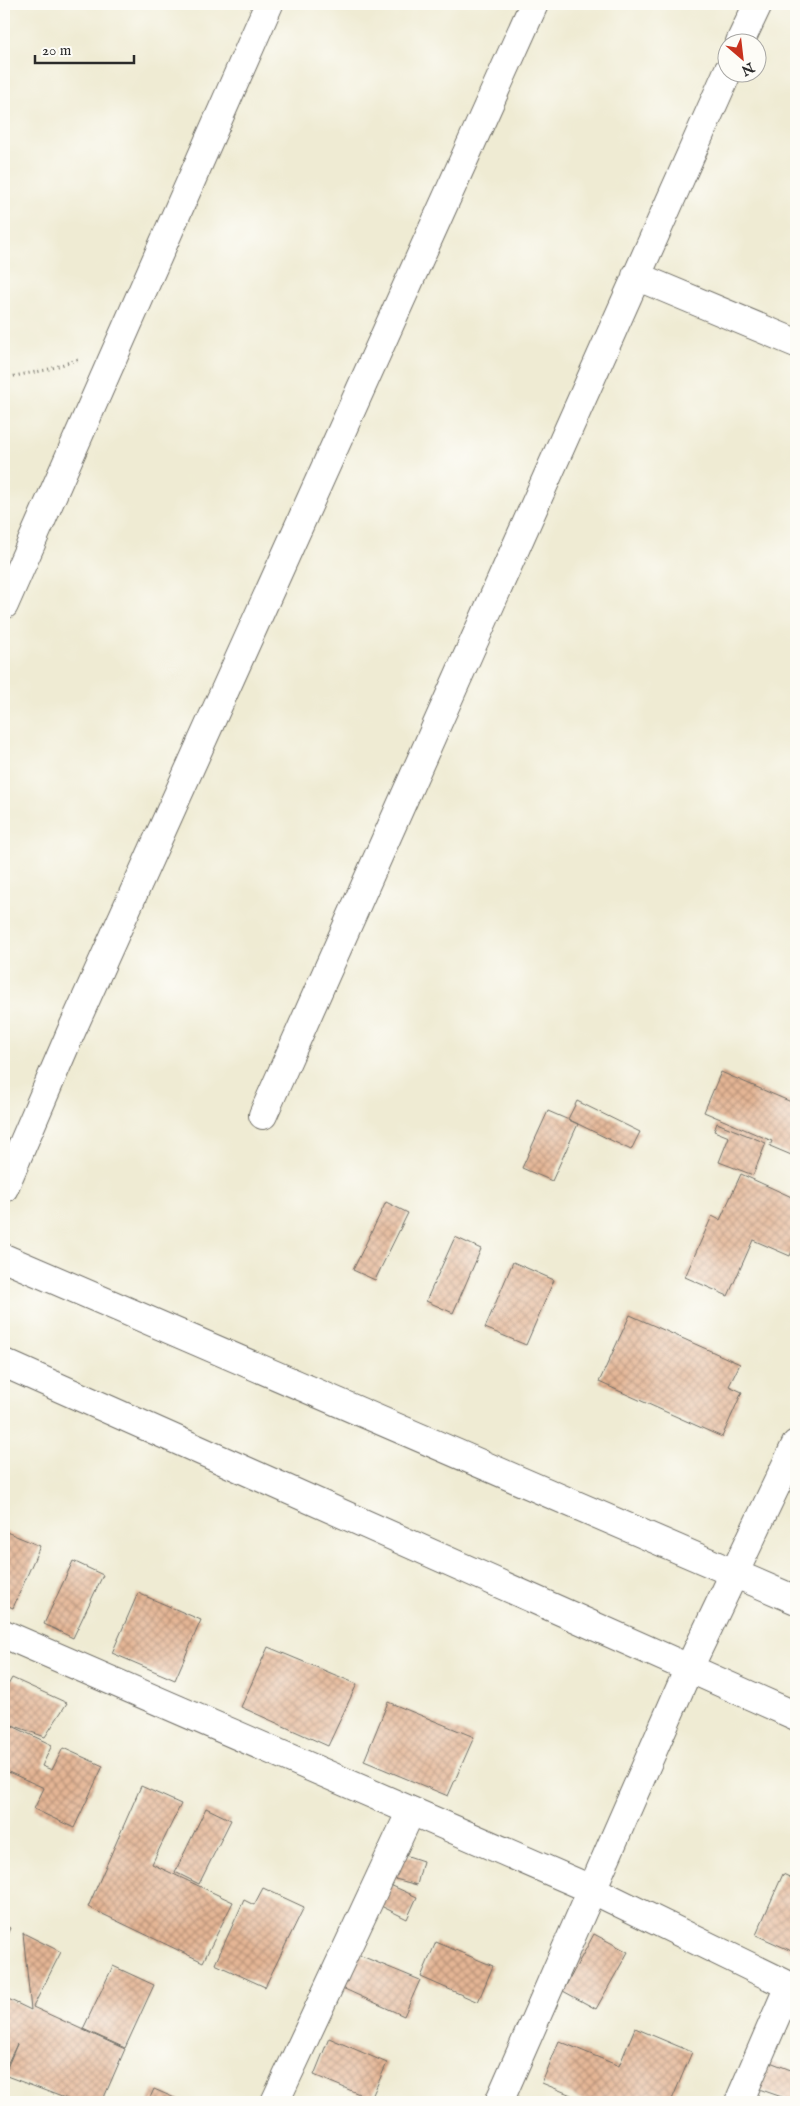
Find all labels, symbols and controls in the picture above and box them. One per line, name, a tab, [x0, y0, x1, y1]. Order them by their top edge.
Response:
scale bar	[35, 32, 134, 64]
north arrow	[718, 32, 768, 82]
text: 20 m	[42, 41, 72, 60]
text: N	[738, 57, 758, 79]

